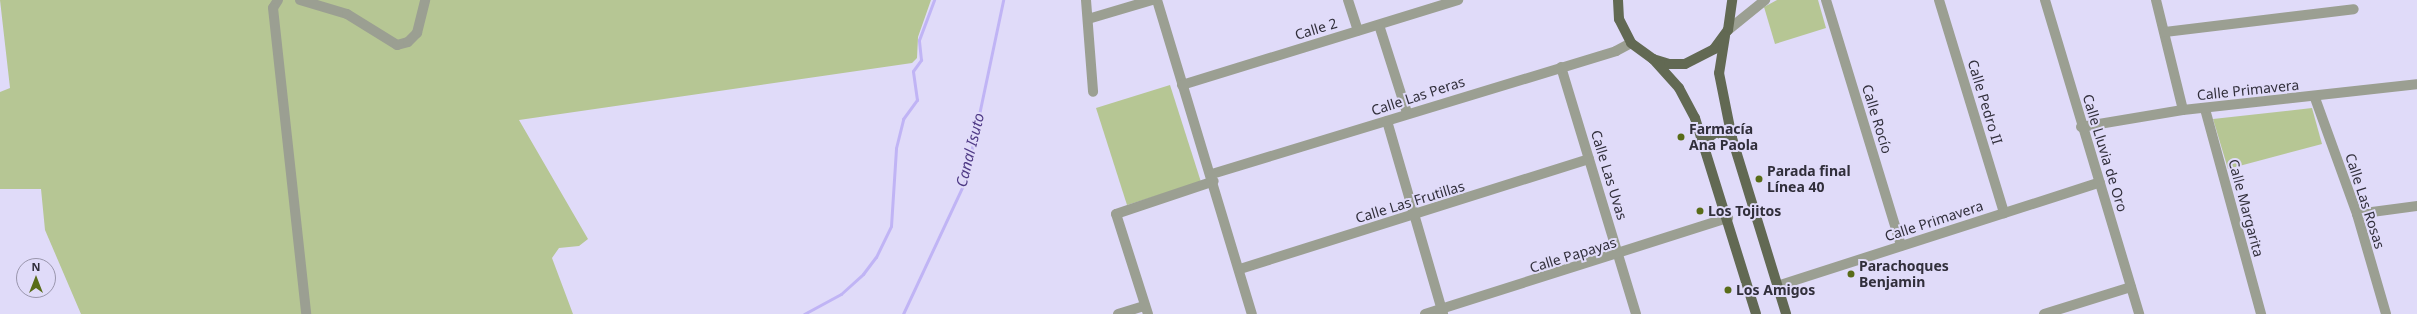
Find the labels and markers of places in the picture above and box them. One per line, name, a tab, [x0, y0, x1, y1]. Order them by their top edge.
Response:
place label: Farmacía Ana Paola	[1689, 121, 1758, 154]
marker: Farmacía Ana Paola	[1676, 132, 1686, 142]
place label: Parada final Línea 40	[1767, 163, 1851, 196]
marker: Parada final Línea 40	[1754, 174, 1764, 184]
place label: Los Tojitos	[1708, 203, 1781, 219]
marker: Los Tojitos	[1695, 206, 1705, 216]
place label: Parachoques Benjamin	[1859, 258, 1949, 290]
marker: Parachoques Benjamin	[1846, 269, 1856, 279]
place label: Los Amigos	[1736, 282, 1815, 298]
marker: Los Amigos	[1723, 285, 1733, 295]

